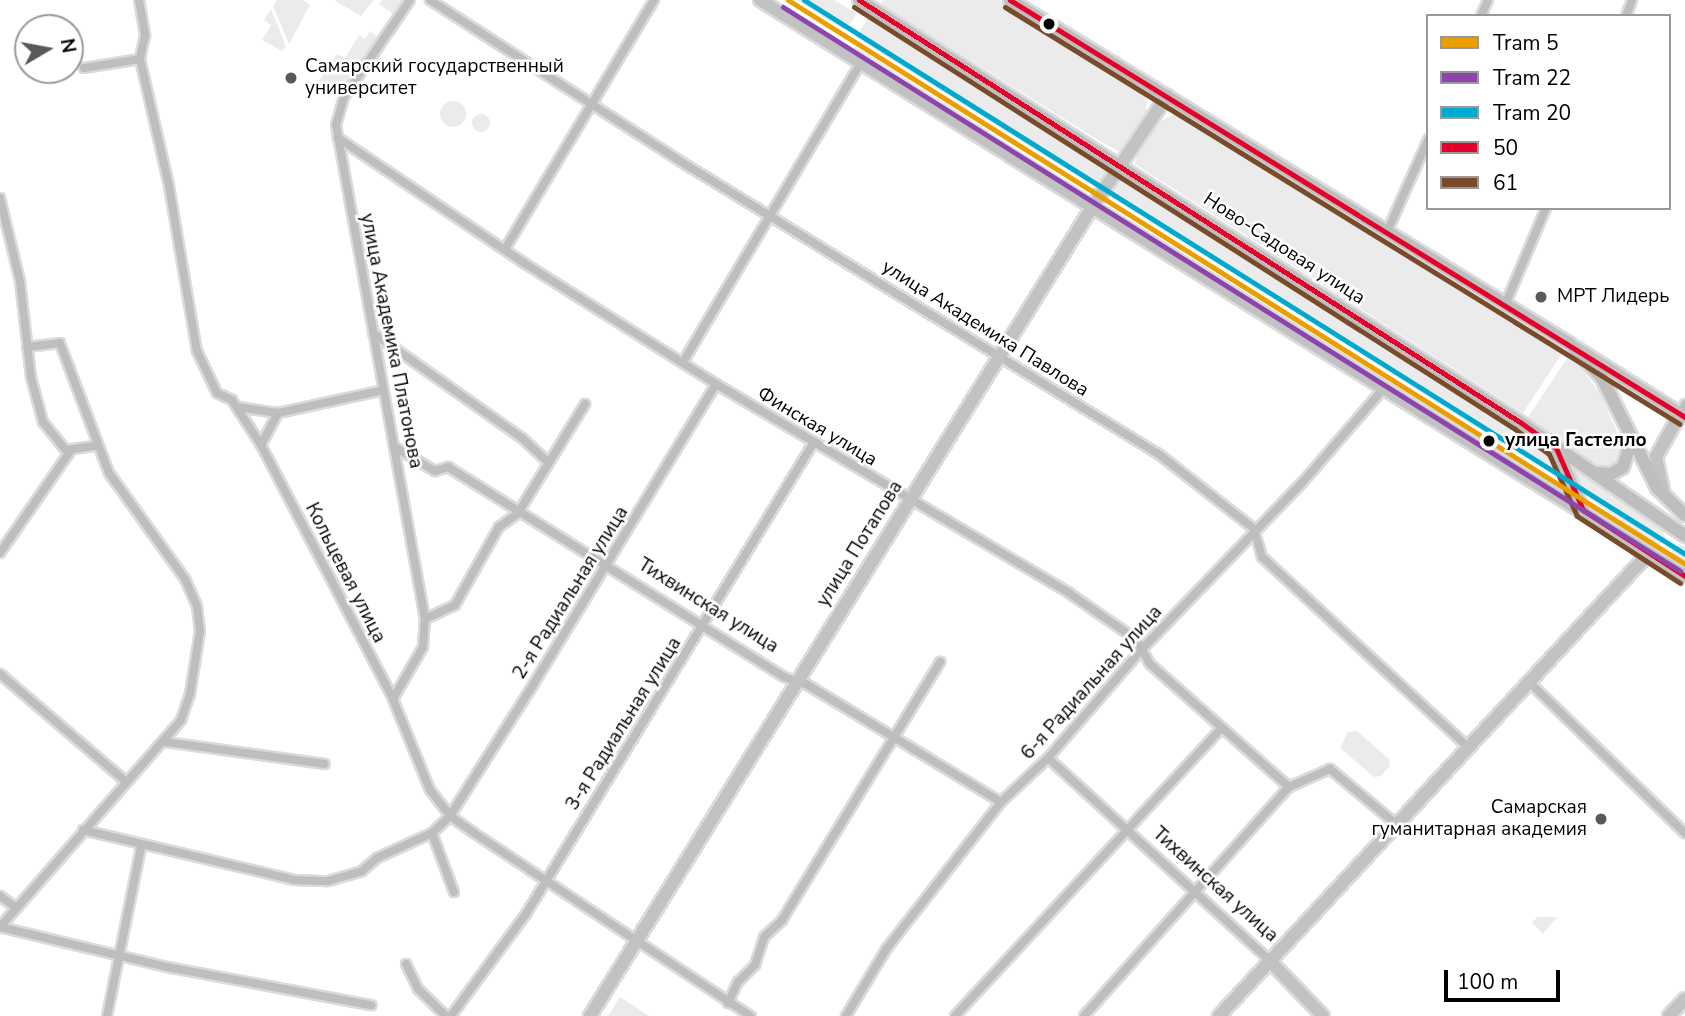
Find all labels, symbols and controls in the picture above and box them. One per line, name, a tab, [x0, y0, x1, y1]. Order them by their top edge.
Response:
north arrow	[14, 14, 84, 84]
legend	[1426, 14, 1671, 210]
unlabelled marker	[1042, 17, 1056, 31]
text: Tram 5	[1493, 29, 1559, 57]
text: N	[54, 36, 82, 55]
place label: Самарский государственный университет	[305, 56, 564, 100]
text: Tram 22	[1493, 64, 1571, 92]
marker: Самарский государственный университет	[283, 70, 299, 86]
text: Tram 20	[1493, 99, 1571, 127]
text: 50	[1493, 134, 1518, 162]
text: 61	[1493, 169, 1518, 197]
street label: Ново-Садовая улица	[1199, 188, 1369, 310]
street label: улица Академика Платонова	[355, 211, 427, 471]
street label: улица Академика Павлова	[877, 256, 1093, 402]
place label: МРТ Лидерь	[1557, 286, 1669, 308]
marker: МРТ Лидерь	[1531, 287, 1551, 307]
street label: Финская улица	[753, 382, 881, 472]
place label: улица Гастелло	[1505, 430, 1647, 452]
marker: улица Гастелло	[1479, 431, 1499, 451]
street label: улица Потапова	[812, 477, 908, 611]
street label: Кольцевая улица	[300, 499, 390, 647]
street label: 2-я Радиальная улица	[508, 502, 634, 684]
street label: Тихвинская улица	[634, 554, 782, 658]
street label: 6-я Радиальная улица	[1017, 601, 1167, 765]
street label: 3-я Радиальная улица	[561, 633, 687, 815]
place label: Самарская гуманитарная академия	[1371, 797, 1587, 841]
marker: Самарская гуманитарная академия	[1593, 811, 1609, 827]
street label: Тихвинская улица	[1147, 823, 1283, 947]
scale bar	[1447, 956, 1562, 1000]
text: 100 m	[1457, 968, 1518, 996]

